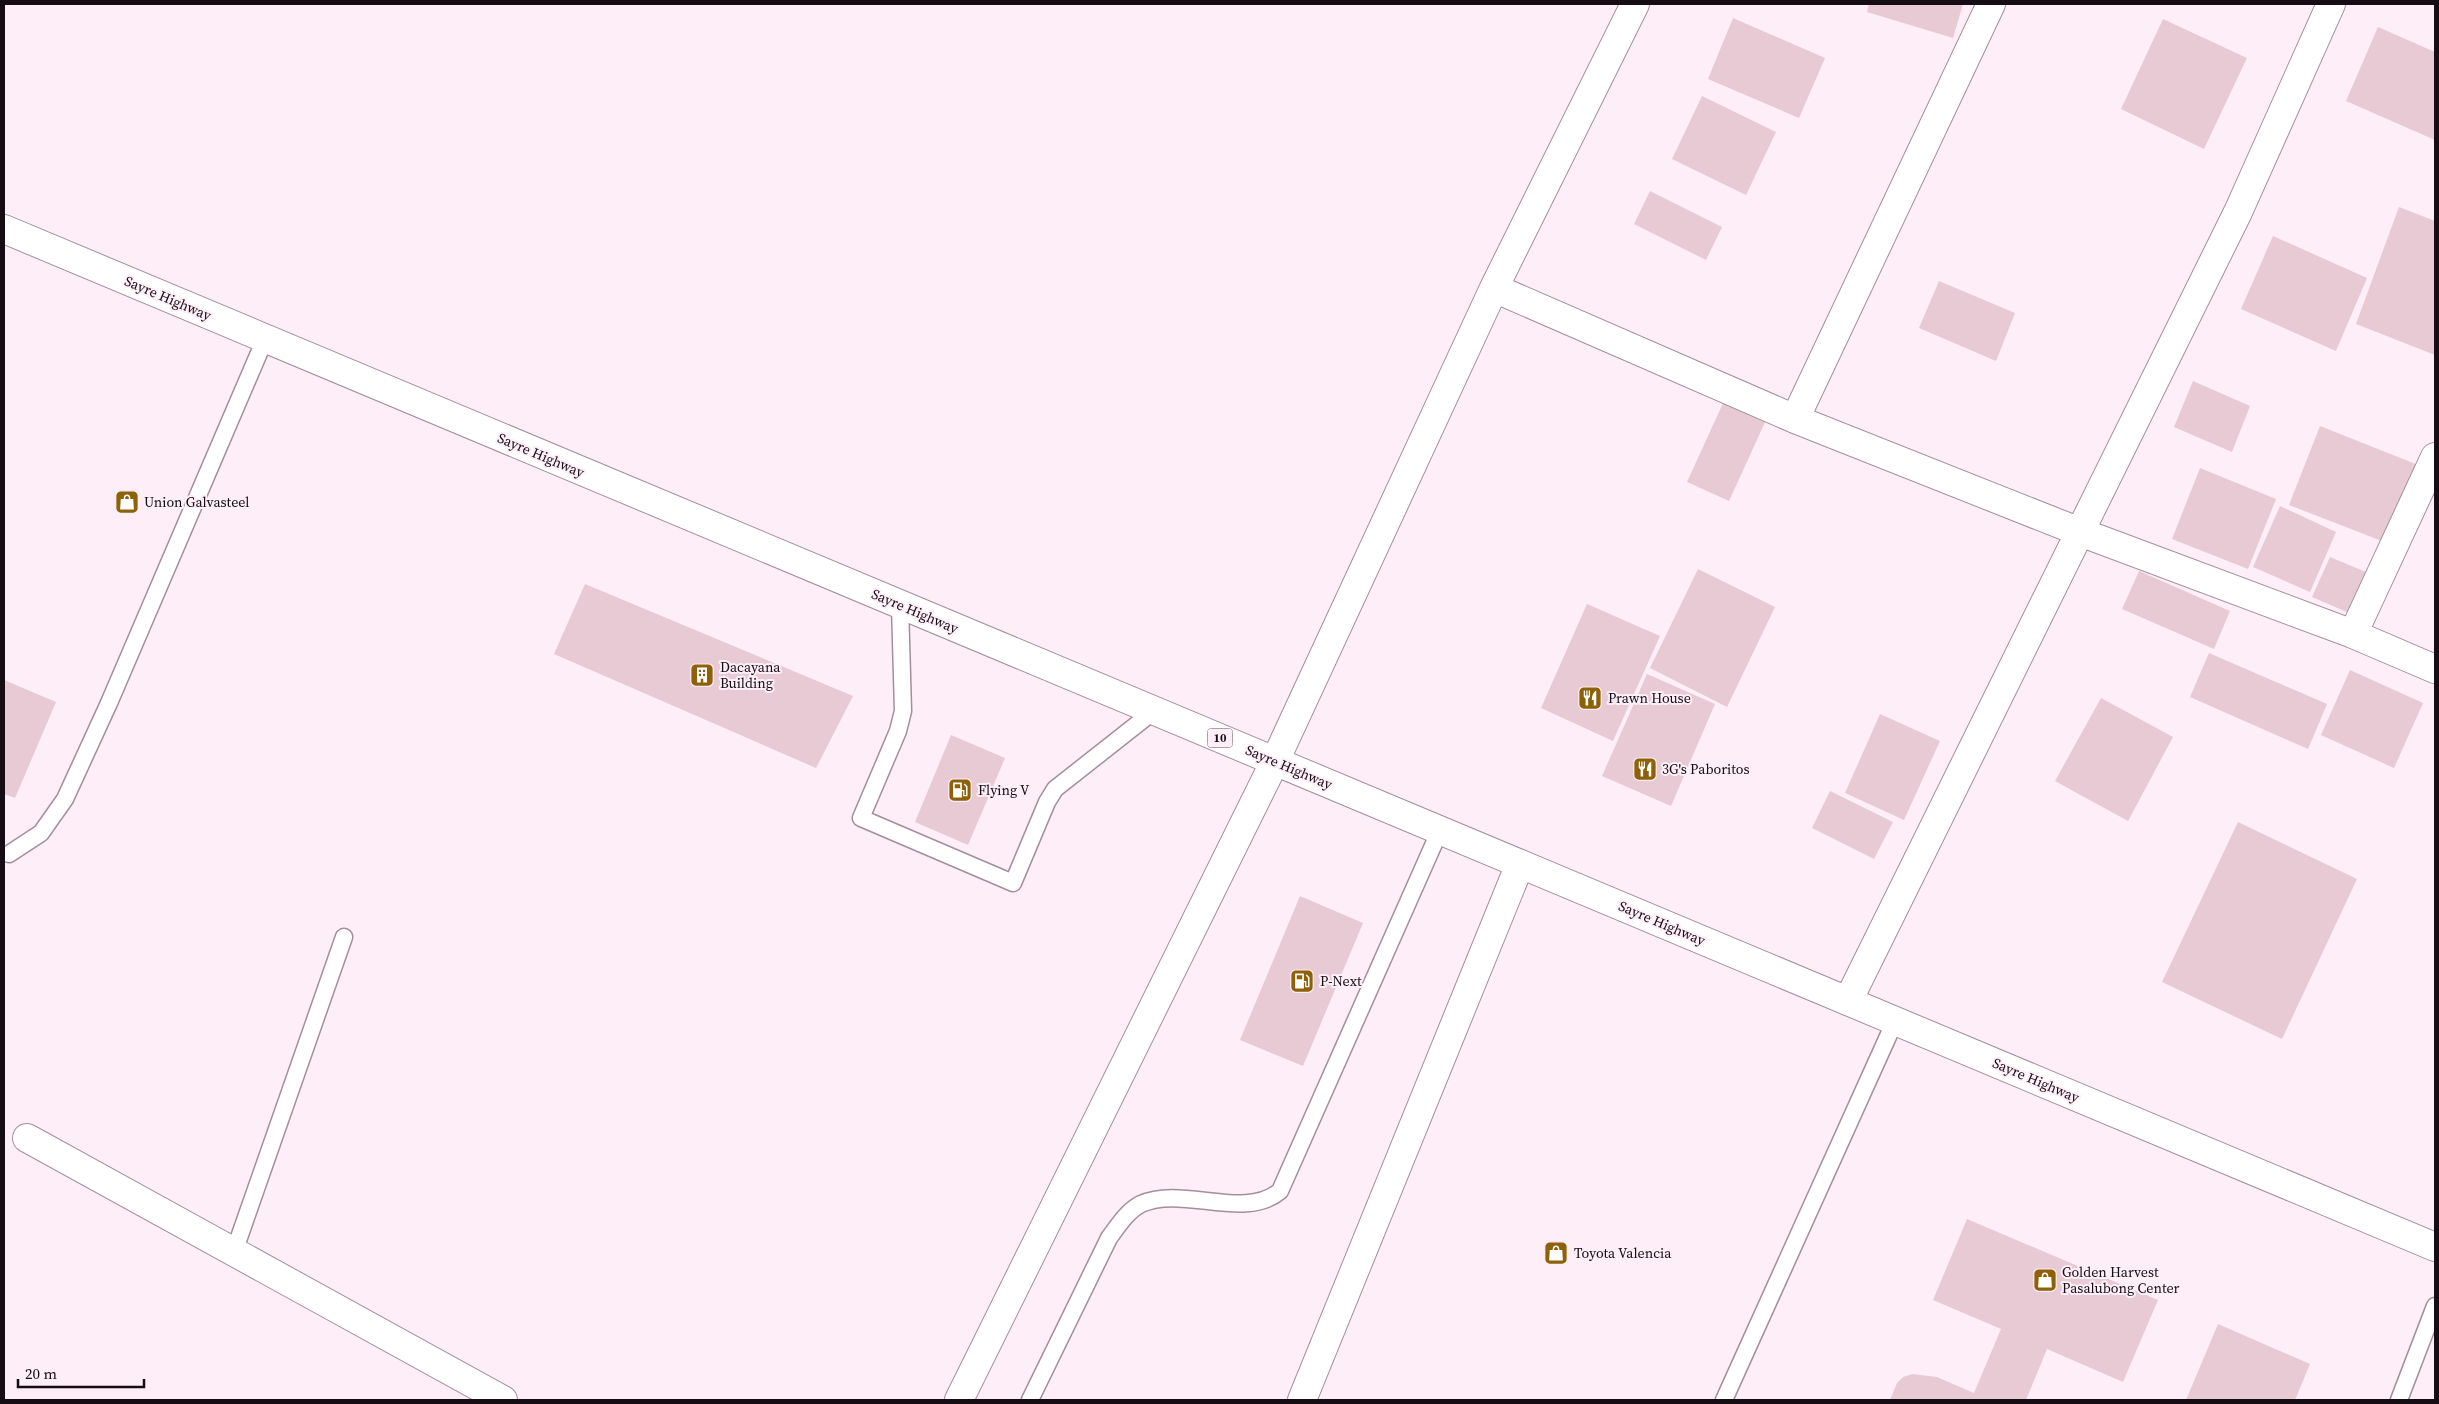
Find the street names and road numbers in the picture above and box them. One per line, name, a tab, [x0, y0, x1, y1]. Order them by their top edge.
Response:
street label: Sayre Highway	[122, 271, 215, 326]
street label: Sayre Highway	[495, 428, 588, 483]
street label: Sayre Highway	[869, 584, 962, 639]
road number: 10	[1208, 728, 1232, 748]
street label: Sayre Highway	[1243, 740, 1336, 795]
street label: Sayre Highway	[1616, 896, 1709, 951]
street label: Sayre Highway	[1990, 1053, 2083, 1108]

